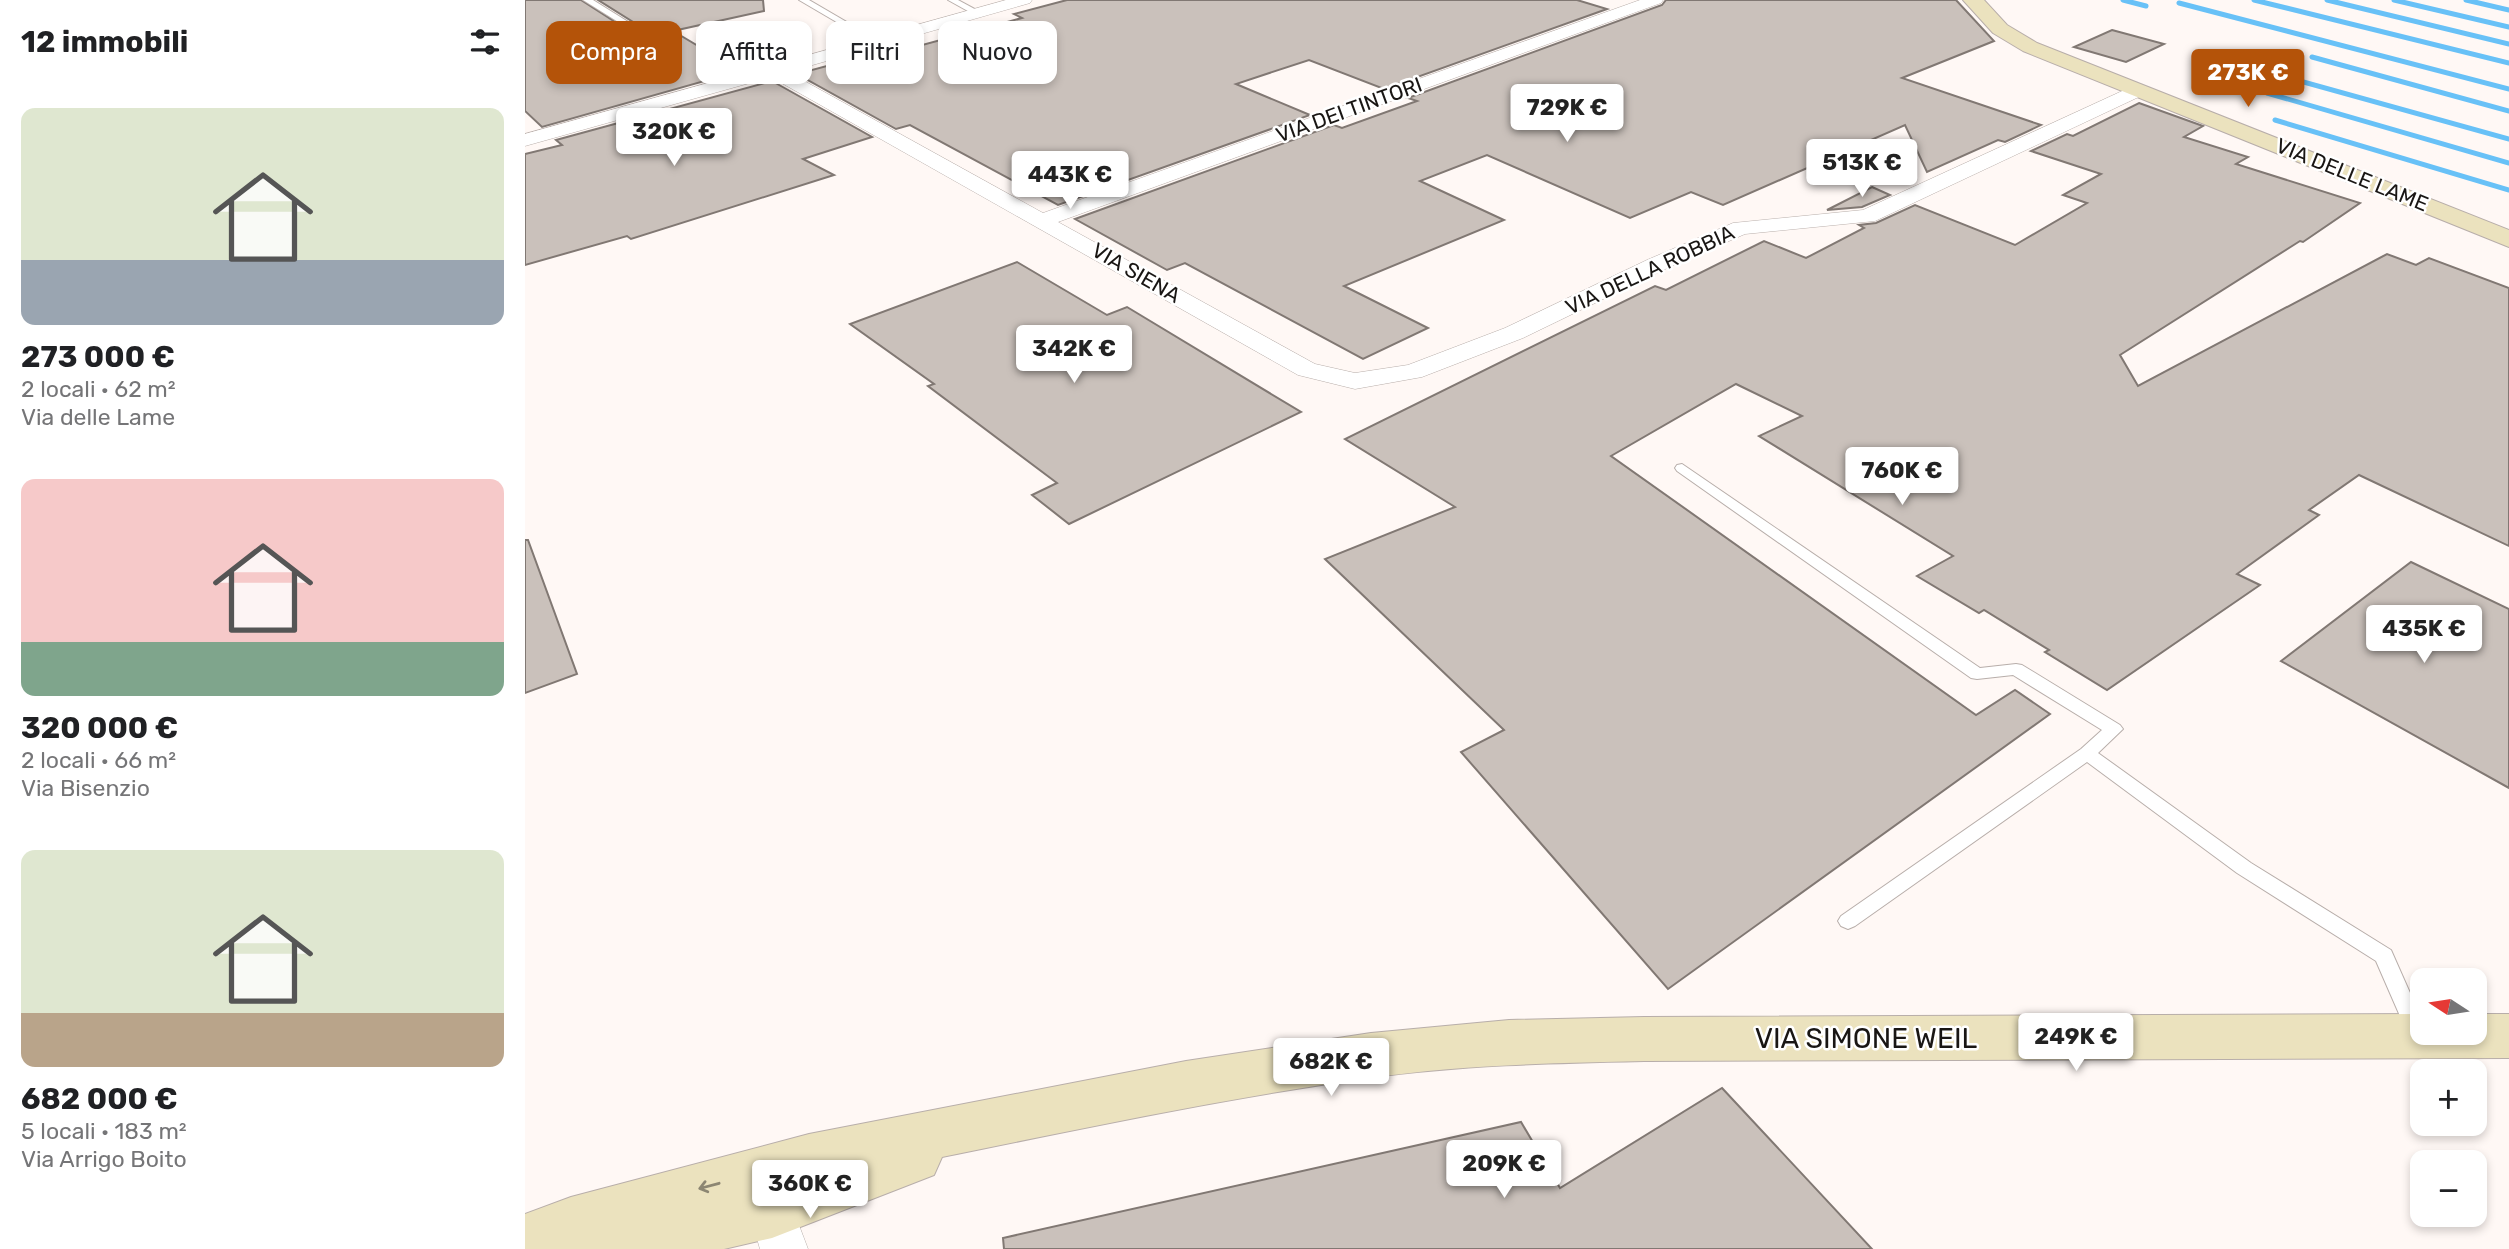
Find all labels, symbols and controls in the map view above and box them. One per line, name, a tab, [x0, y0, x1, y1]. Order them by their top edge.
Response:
chip: Compra	[546, 21, 682, 84]
chip: Affitta	[696, 21, 812, 84]
chip: Filtri	[826, 21, 924, 84]
chip: Nuovo	[938, 21, 1057, 84]
icon: filters	[466, 23, 504, 61]
text: 12 immobili	[21, 24, 188, 60]
pin: 273K €	[2191, 50, 2305, 109]
text: 273K €	[2207, 58, 2289, 86]
street label: VIA DEI TINTORI	[1272, 71, 1425, 148]
pin: 729K €	[1510, 85, 1624, 144]
text: 729K €	[1527, 93, 1607, 121]
pin: 320K €	[617, 108, 731, 168]
text: 320K €	[632, 117, 716, 145]
street label: VIA DELLE LAME	[2272, 133, 2432, 216]
pin: 513K €	[1805, 140, 1919, 199]
text: 513K €	[1822, 148, 1902, 176]
pin: 443K €	[1013, 152, 1127, 211]
icon: home	[200, 154, 326, 280]
text: 443K €	[1028, 160, 1112, 188]
street label: VIA DELLA ROBBIA	[1561, 219, 1738, 320]
street label: VIA SIENA	[1087, 237, 1185, 308]
pin: 342K €	[1017, 326, 1131, 385]
text: 342K €	[1032, 334, 1116, 362]
text: 273 000 €	[21, 339, 175, 375]
text: 2 locali · 62 m²	[21, 375, 176, 403]
text: Via delle Lame	[21, 403, 175, 431]
pin: 760K €	[1845, 448, 1959, 507]
text: 760K €	[1861, 456, 1943, 484]
icon: home	[200, 525, 326, 651]
pin: 435K €	[2367, 606, 2481, 665]
text: 435K €	[2382, 614, 2466, 642]
text: 320 000 €	[21, 710, 178, 746]
text: 2 locali · 66 m²	[21, 746, 176, 774]
text: Via Bisenzio	[21, 774, 150, 802]
icon: home	[200, 896, 326, 1022]
north arrow	[2410, 968, 2487, 1045]
map controls	[2410, 968, 2487, 1227]
pin: 249K €	[2019, 1014, 2133, 1073]
street label: VIA SIMONE WEIL	[1755, 1022, 1978, 1055]
text: 249K €	[2034, 1022, 2118, 1050]
pin: 682K €	[1274, 1038, 1388, 1098]
text: 682K €	[1289, 1047, 1373, 1075]
button: +	[2410, 1059, 2487, 1136]
text: 682 000 €	[21, 1081, 178, 1117]
text: 5 locali · 183 m²	[21, 1117, 187, 1145]
pin: 209K €	[1447, 1140, 1561, 1200]
text: Via Arrigo Boito	[21, 1145, 187, 1173]
text: 209K €	[1462, 1149, 1546, 1177]
button: −	[2410, 1150, 2487, 1227]
pin: 360K €	[753, 1160, 867, 1220]
text: 360K €	[768, 1169, 852, 1197]
one-way arrow	[698, 1180, 721, 1193]

